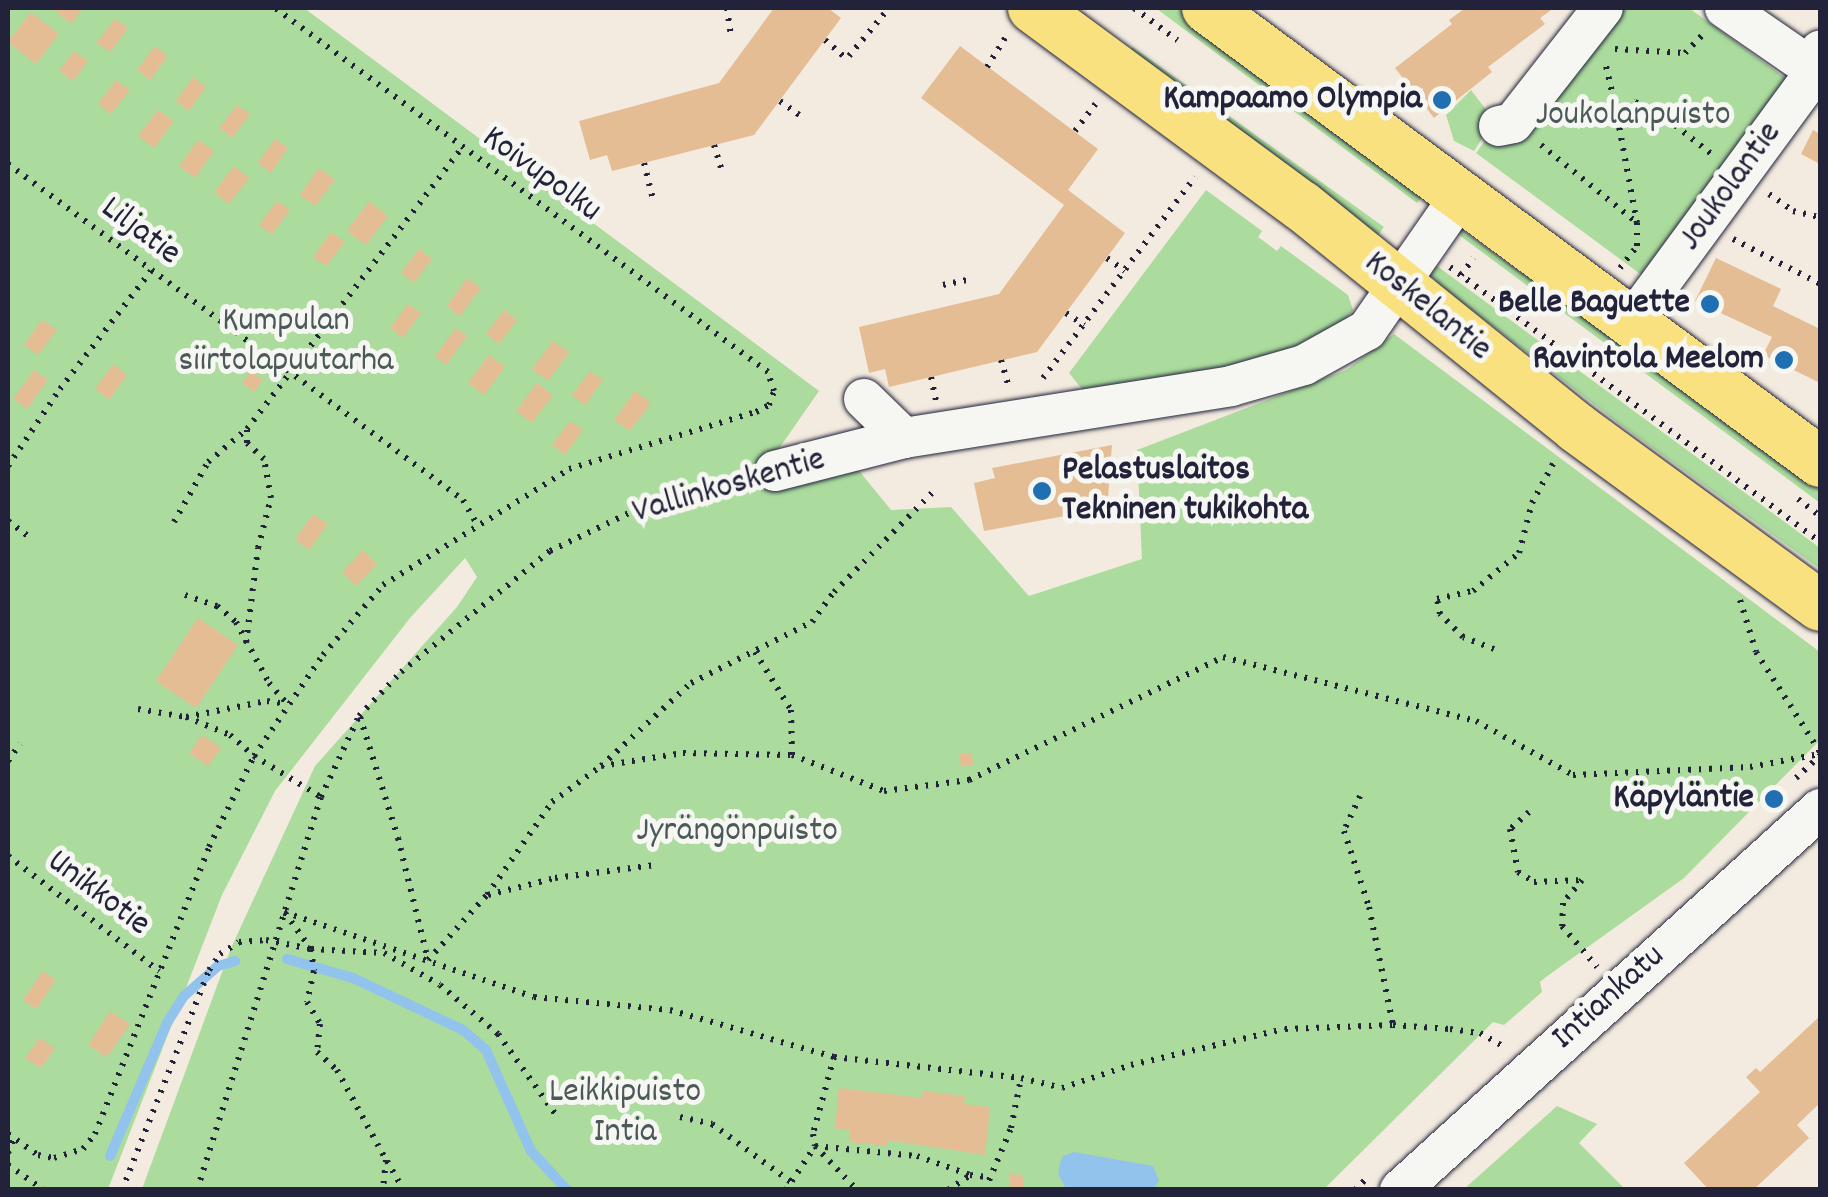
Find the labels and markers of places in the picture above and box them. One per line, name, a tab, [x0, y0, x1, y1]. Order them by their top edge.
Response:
place label: Kampaamo Olympia	[1163, 79, 1422, 121]
marker: Kampaamo Olympia	[1431, 89, 1453, 111]
place label: Belle Baguette	[1498, 283, 1690, 325]
marker: Belle Baguette	[1699, 293, 1721, 315]
place label: Ravintola Meelom	[1533, 339, 1764, 381]
marker: Ravintola Meelom	[1773, 349, 1795, 371]
place label: Pelastuslaitos Tekninen tukikohta	[1062, 450, 1308, 532]
marker: Pelastuslaitos Tekninen tukikohta	[1031, 480, 1053, 502]
place label: Käpyläntie	[1613, 778, 1754, 820]
marker: Käpyläntie	[1763, 788, 1785, 810]

